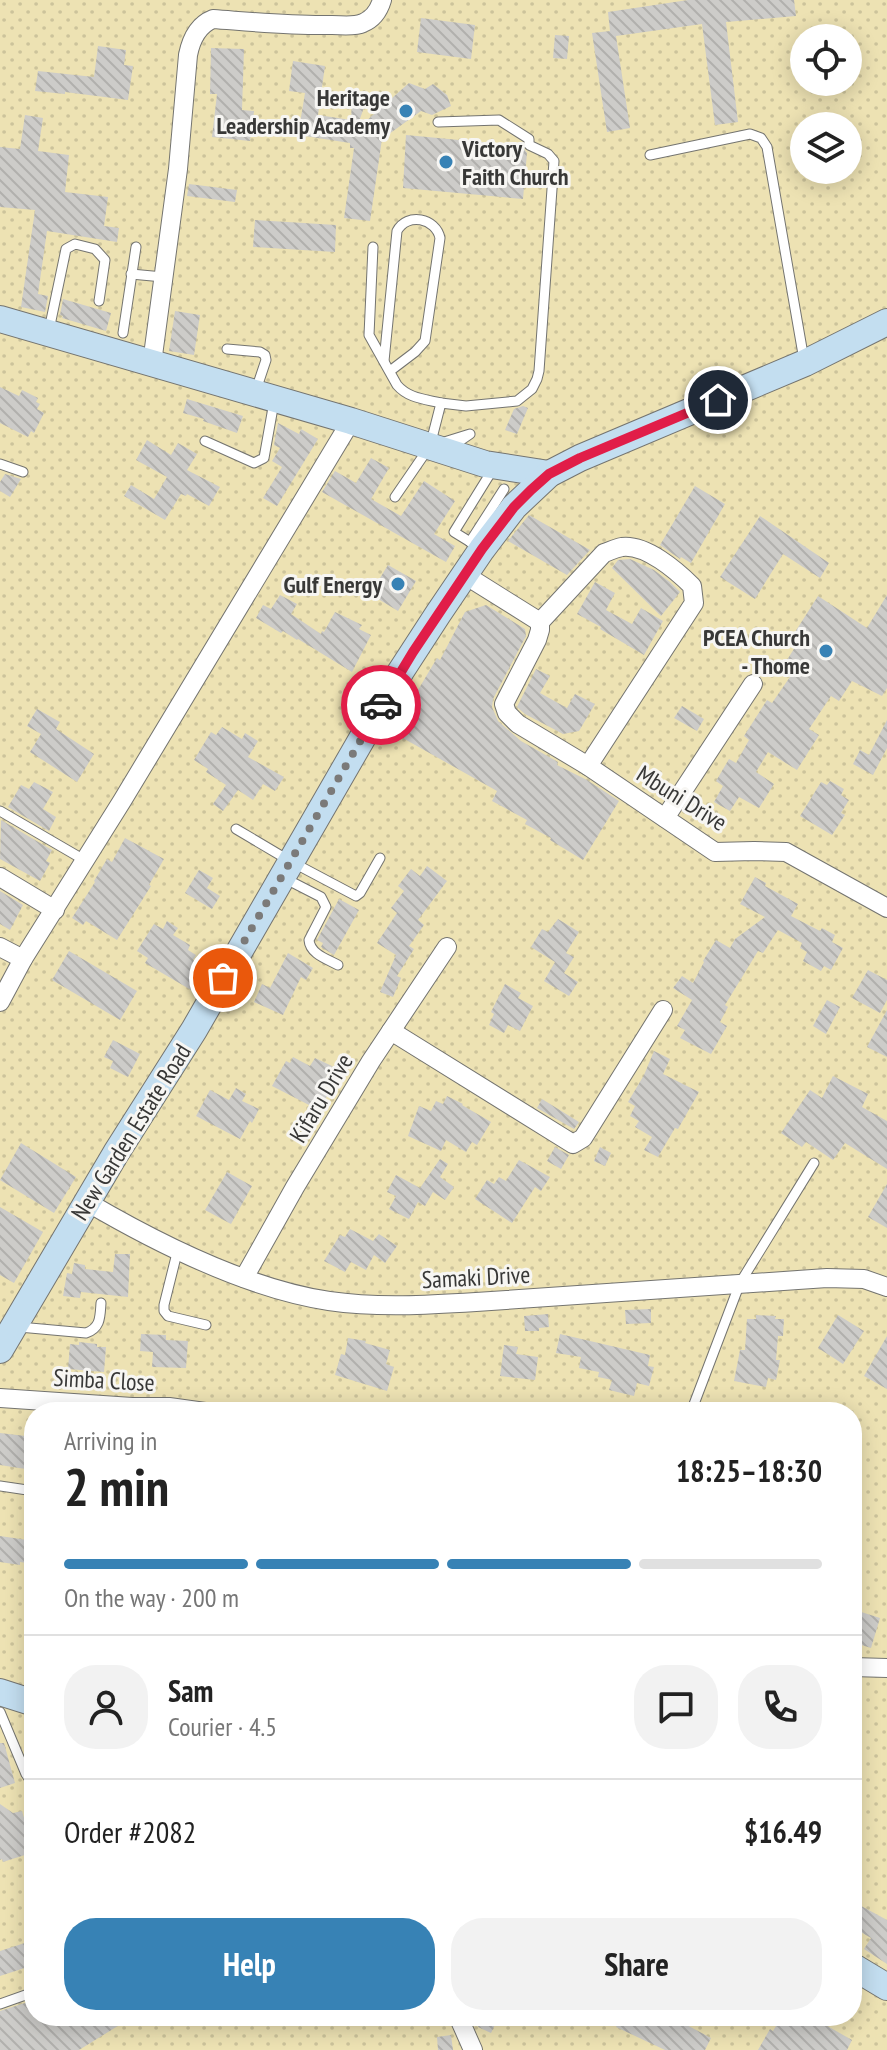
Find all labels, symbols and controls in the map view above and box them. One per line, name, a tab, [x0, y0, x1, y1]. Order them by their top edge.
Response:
map controls	[790, 24, 862, 184]
button: locate	[790, 24, 862, 96]
place label: Heritage Leadership Academy	[216, 82, 390, 141]
marker: Heritage Leadership Academy	[397, 102, 415, 120]
button: layers	[790, 112, 862, 184]
place label: Victory Faith Church	[461, 133, 568, 192]
marker: Victory Faith Church	[437, 153, 455, 171]
pin	[684, 366, 752, 434]
icon: home	[696, 378, 740, 422]
place label: Gulf Energy	[283, 569, 382, 600]
marker: Gulf Energy	[389, 575, 407, 593]
place label: PCEA Church - Thome	[703, 622, 810, 681]
marker: PCEA Church - Thome	[817, 642, 835, 660]
courier	[341, 665, 421, 745]
icon: car	[359, 683, 403, 727]
street label: Mbuni Drive	[631, 758, 733, 838]
pin	[189, 944, 257, 1012]
icon: bag	[201, 956, 245, 1000]
street label: New Garden Estate Road	[64, 1038, 198, 1226]
street label: Kifaru Drive	[282, 1048, 360, 1148]
street label: Samaki Drive	[421, 1259, 531, 1295]
street label: Simba Close	[53, 1362, 155, 1398]
text: Arriving in	[64, 1424, 157, 1457]
text: 18:25–18:30	[676, 1451, 822, 1490]
text: 2 min	[64, 1453, 169, 1520]
text: On the way · 200 m	[64, 1581, 239, 1614]
button: person	[64, 1665, 148, 1749]
button: chat	[634, 1665, 718, 1749]
button: phone	[738, 1665, 822, 1749]
text: Sam	[168, 1671, 213, 1710]
text: Courier · 4.5	[168, 1710, 277, 1743]
text: Order #2082	[64, 1812, 196, 1851]
text: $16.49	[744, 1812, 822, 1851]
button: Help	[64, 1918, 435, 2010]
button: Share	[451, 1918, 822, 2010]

